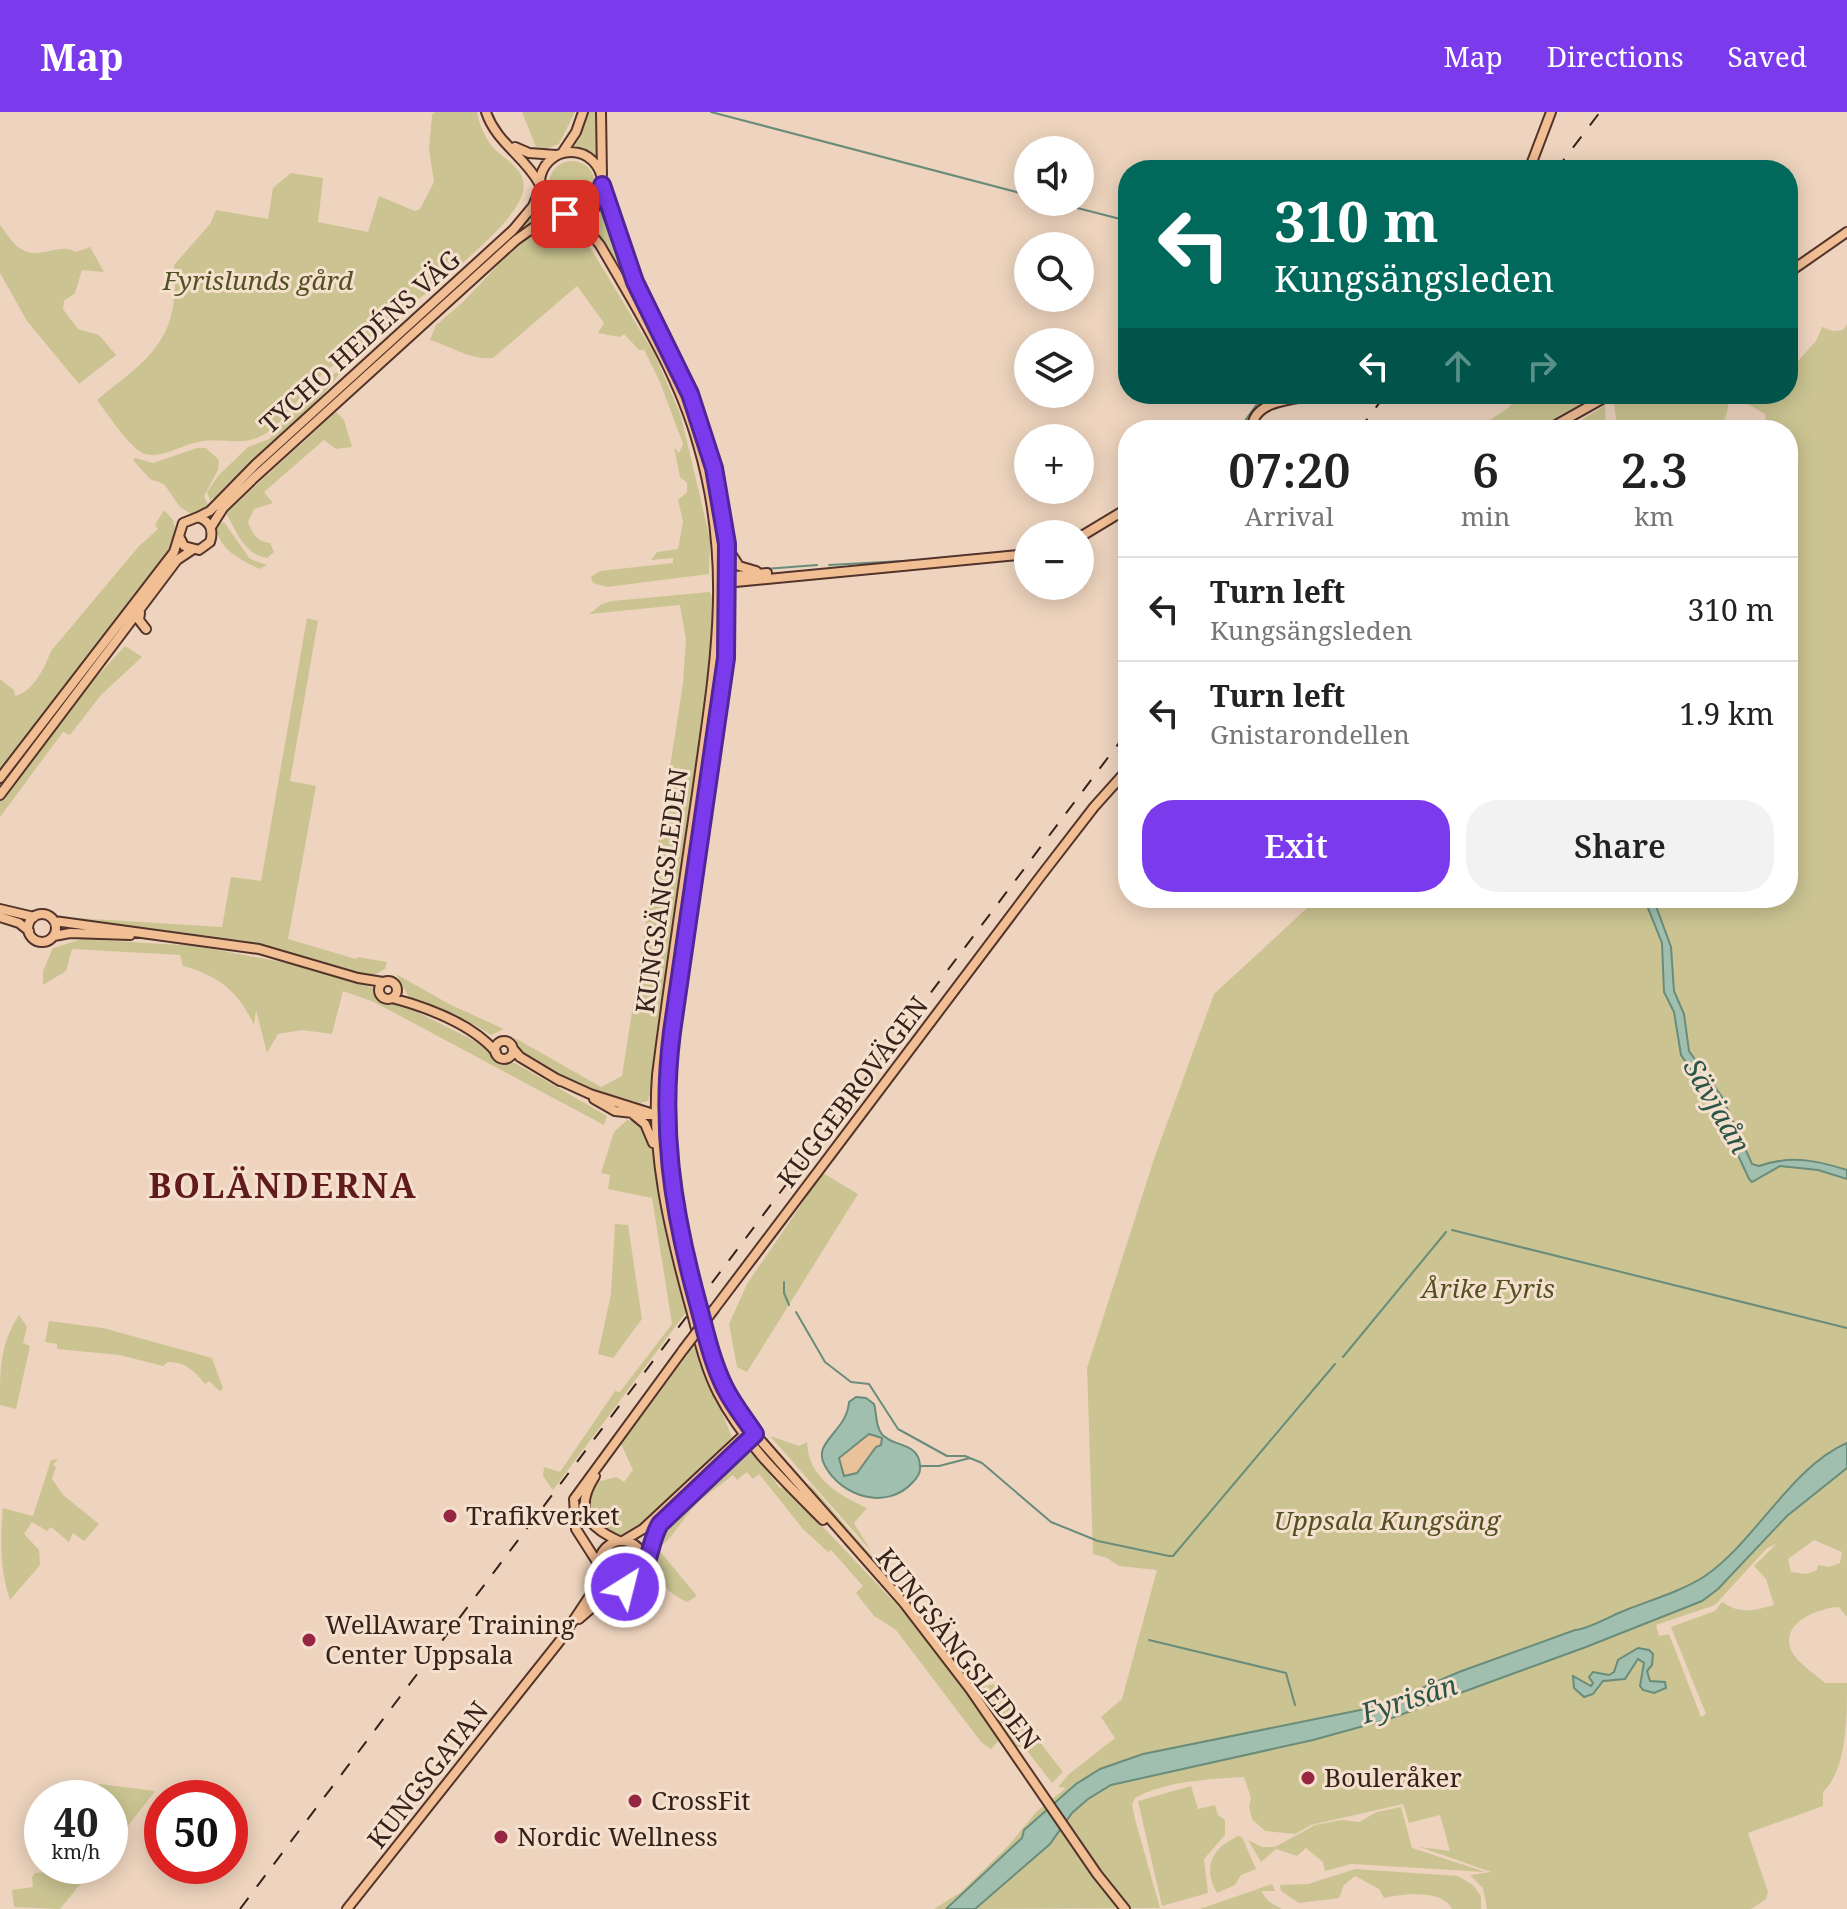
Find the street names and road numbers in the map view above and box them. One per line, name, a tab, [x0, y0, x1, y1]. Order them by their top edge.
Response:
street label: TYCHO HEDÉNS VÄG	[251, 241, 468, 441]
street label: KUNGSÄNGSLEDEN	[626, 766, 696, 1016]
street label: KUGGEBROVÄGEN	[769, 988, 936, 1194]
street label: KUNGSÄNGSLEDEN	[869, 1540, 1049, 1757]
street label: KUNGSGATAN	[358, 1693, 496, 1855]

